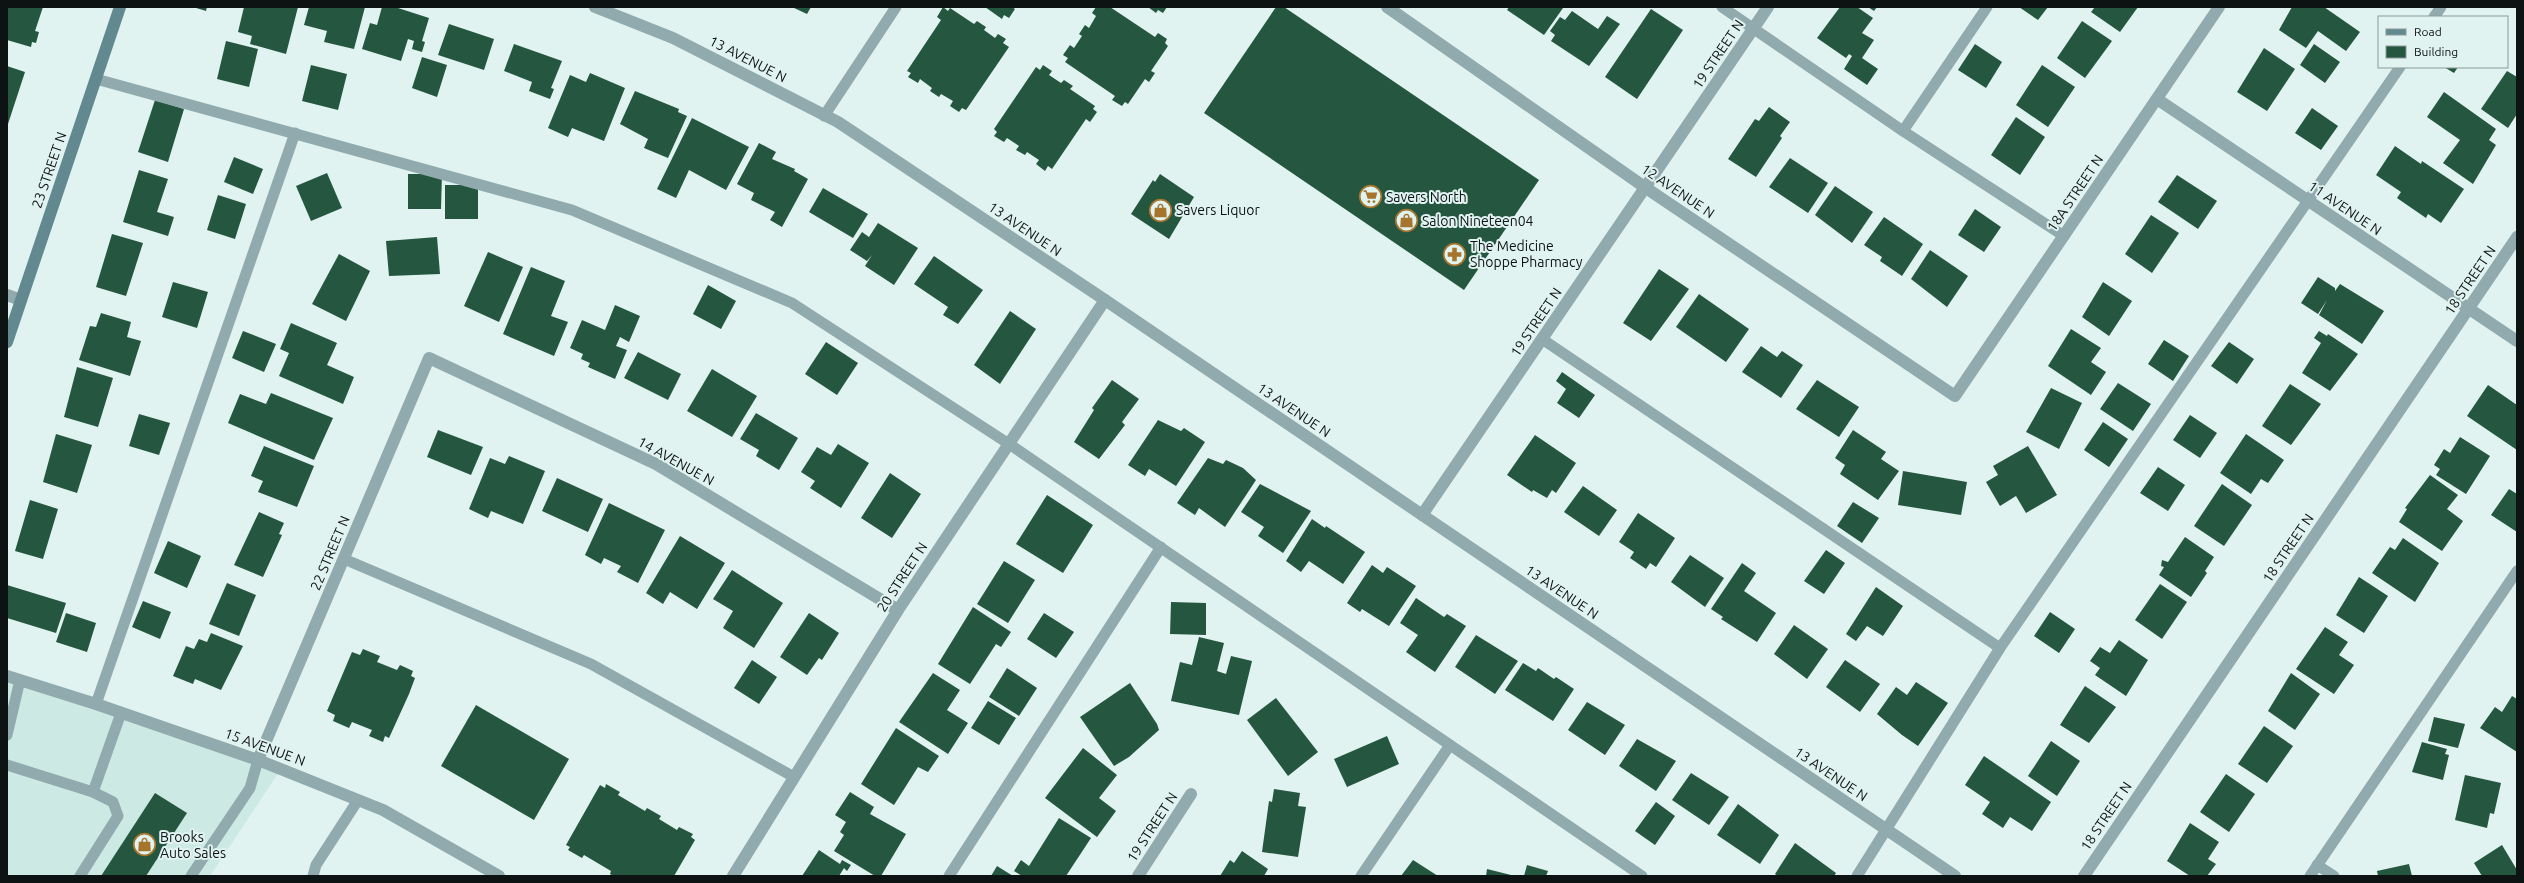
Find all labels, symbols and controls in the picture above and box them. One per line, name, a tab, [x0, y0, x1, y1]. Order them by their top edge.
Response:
legend	[2378, 16, 2508, 68]
street label: 19 STREET N	[1689, 17, 1747, 91]
text: Road	[2414, 25, 2442, 38]
street label: 13 AVENUE N	[707, 33, 789, 85]
text: Building	[2414, 45, 2458, 58]
street label: 23 STREET N	[28, 130, 70, 210]
street label: 18A STREET N	[2044, 152, 2106, 234]
street label: 12 AVENUE N	[1638, 161, 1718, 221]
street label: 11 AVENUE N	[2305, 178, 2385, 238]
supermarket icon: Savers North	[1358, 184, 1384, 210]
place label: Savers North	[1386, 189, 1467, 205]
shop icon: Savers Liquor	[1148, 197, 1174, 223]
street label: 13 AVENUE N	[985, 199, 1065, 259]
place label: Savers Liquor	[1176, 202, 1261, 218]
shop icon: Salon Nineteen04	[1394, 208, 1420, 234]
place label: Salon Nineteen04	[1422, 213, 1534, 229]
place label: The Medicine Shoppe Pharmacy	[1470, 238, 1583, 270]
pharmacy icon: The Medicine Shoppe Pharmacy	[1442, 241, 1468, 267]
street label: 18 STREET N	[2441, 243, 2499, 317]
street label: 19 STREET N	[1507, 285, 1565, 359]
street label: 13 AVENUE N	[1254, 380, 1334, 440]
street label: 14 AVENUE N	[635, 433, 717, 489]
street label: 18 STREET N	[2259, 511, 2317, 585]
street label: 22 STREET N	[307, 513, 353, 593]
street label: 20 STREET N	[874, 539, 930, 615]
street label: 13 AVENUE N	[1522, 562, 1602, 622]
street label: 15 AVENUE N	[222, 725, 308, 769]
street label: 13 AVENUE N	[1791, 744, 1871, 804]
street label: 18 STREET N	[2077, 779, 2135, 853]
street label: 19 STREET N	[1124, 789, 1180, 865]
place label: Brooks Auto Sales	[160, 829, 226, 861]
shop icon: Brooks Auto Sales	[131, 832, 157, 858]

